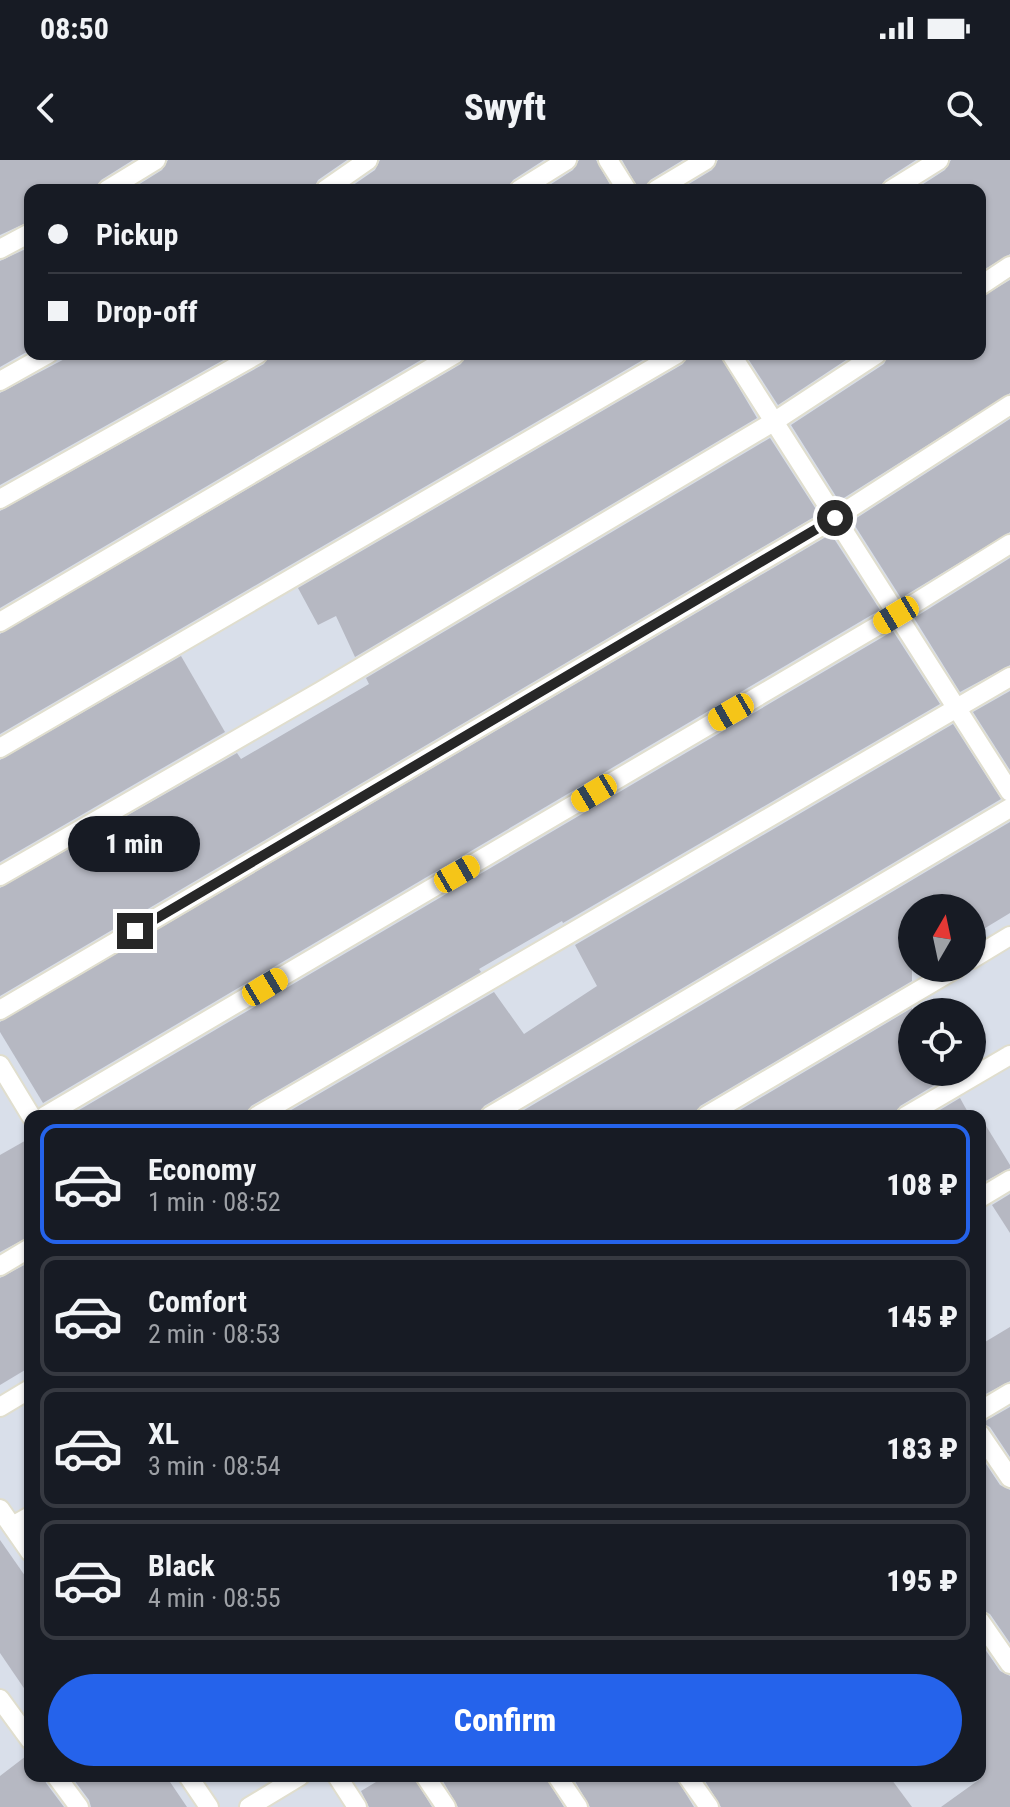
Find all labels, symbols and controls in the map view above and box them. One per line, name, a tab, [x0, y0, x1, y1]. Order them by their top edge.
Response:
text: 08:50	[40, 11, 109, 46]
icon: back	[24, 86, 68, 130]
icon: search	[942, 86, 986, 130]
text: Swyft	[464, 87, 546, 129]
text: Pickup	[96, 217, 178, 252]
text: Drop-off	[96, 294, 198, 329]
route start	[817, 500, 853, 536]
car	[869, 592, 923, 638]
car	[704, 690, 758, 734]
car	[567, 770, 621, 816]
callout: 1 min	[69, 815, 201, 871]
text: 1 min	[105, 829, 163, 859]
car	[430, 852, 484, 896]
north arrow	[898, 894, 986, 982]
map controls	[898, 894, 986, 1086]
route end	[117, 913, 153, 949]
car	[238, 964, 292, 1010]
button: locate	[898, 998, 986, 1086]
icon: car	[52, 1148, 124, 1220]
text: Economy	[148, 1152, 256, 1187]
text: 108 ₽	[886, 1167, 958, 1202]
text: 1 min · 08:52	[148, 1187, 281, 1217]
icon: car	[52, 1280, 124, 1352]
text: Comfort	[148, 1284, 247, 1319]
text: 145 ₽	[886, 1299, 958, 1334]
text: 2 min · 08:53	[148, 1319, 281, 1349]
icon: car	[52, 1412, 124, 1484]
text: XL	[148, 1416, 179, 1451]
text: 183 ₽	[886, 1431, 958, 1466]
text: 3 min · 08:54	[148, 1451, 281, 1481]
icon: car	[52, 1544, 124, 1616]
text: Black	[148, 1548, 215, 1583]
text: 195 ₽	[886, 1563, 958, 1598]
text: 4 min · 08:55	[148, 1583, 281, 1613]
button: Confirm	[48, 1674, 962, 1766]

